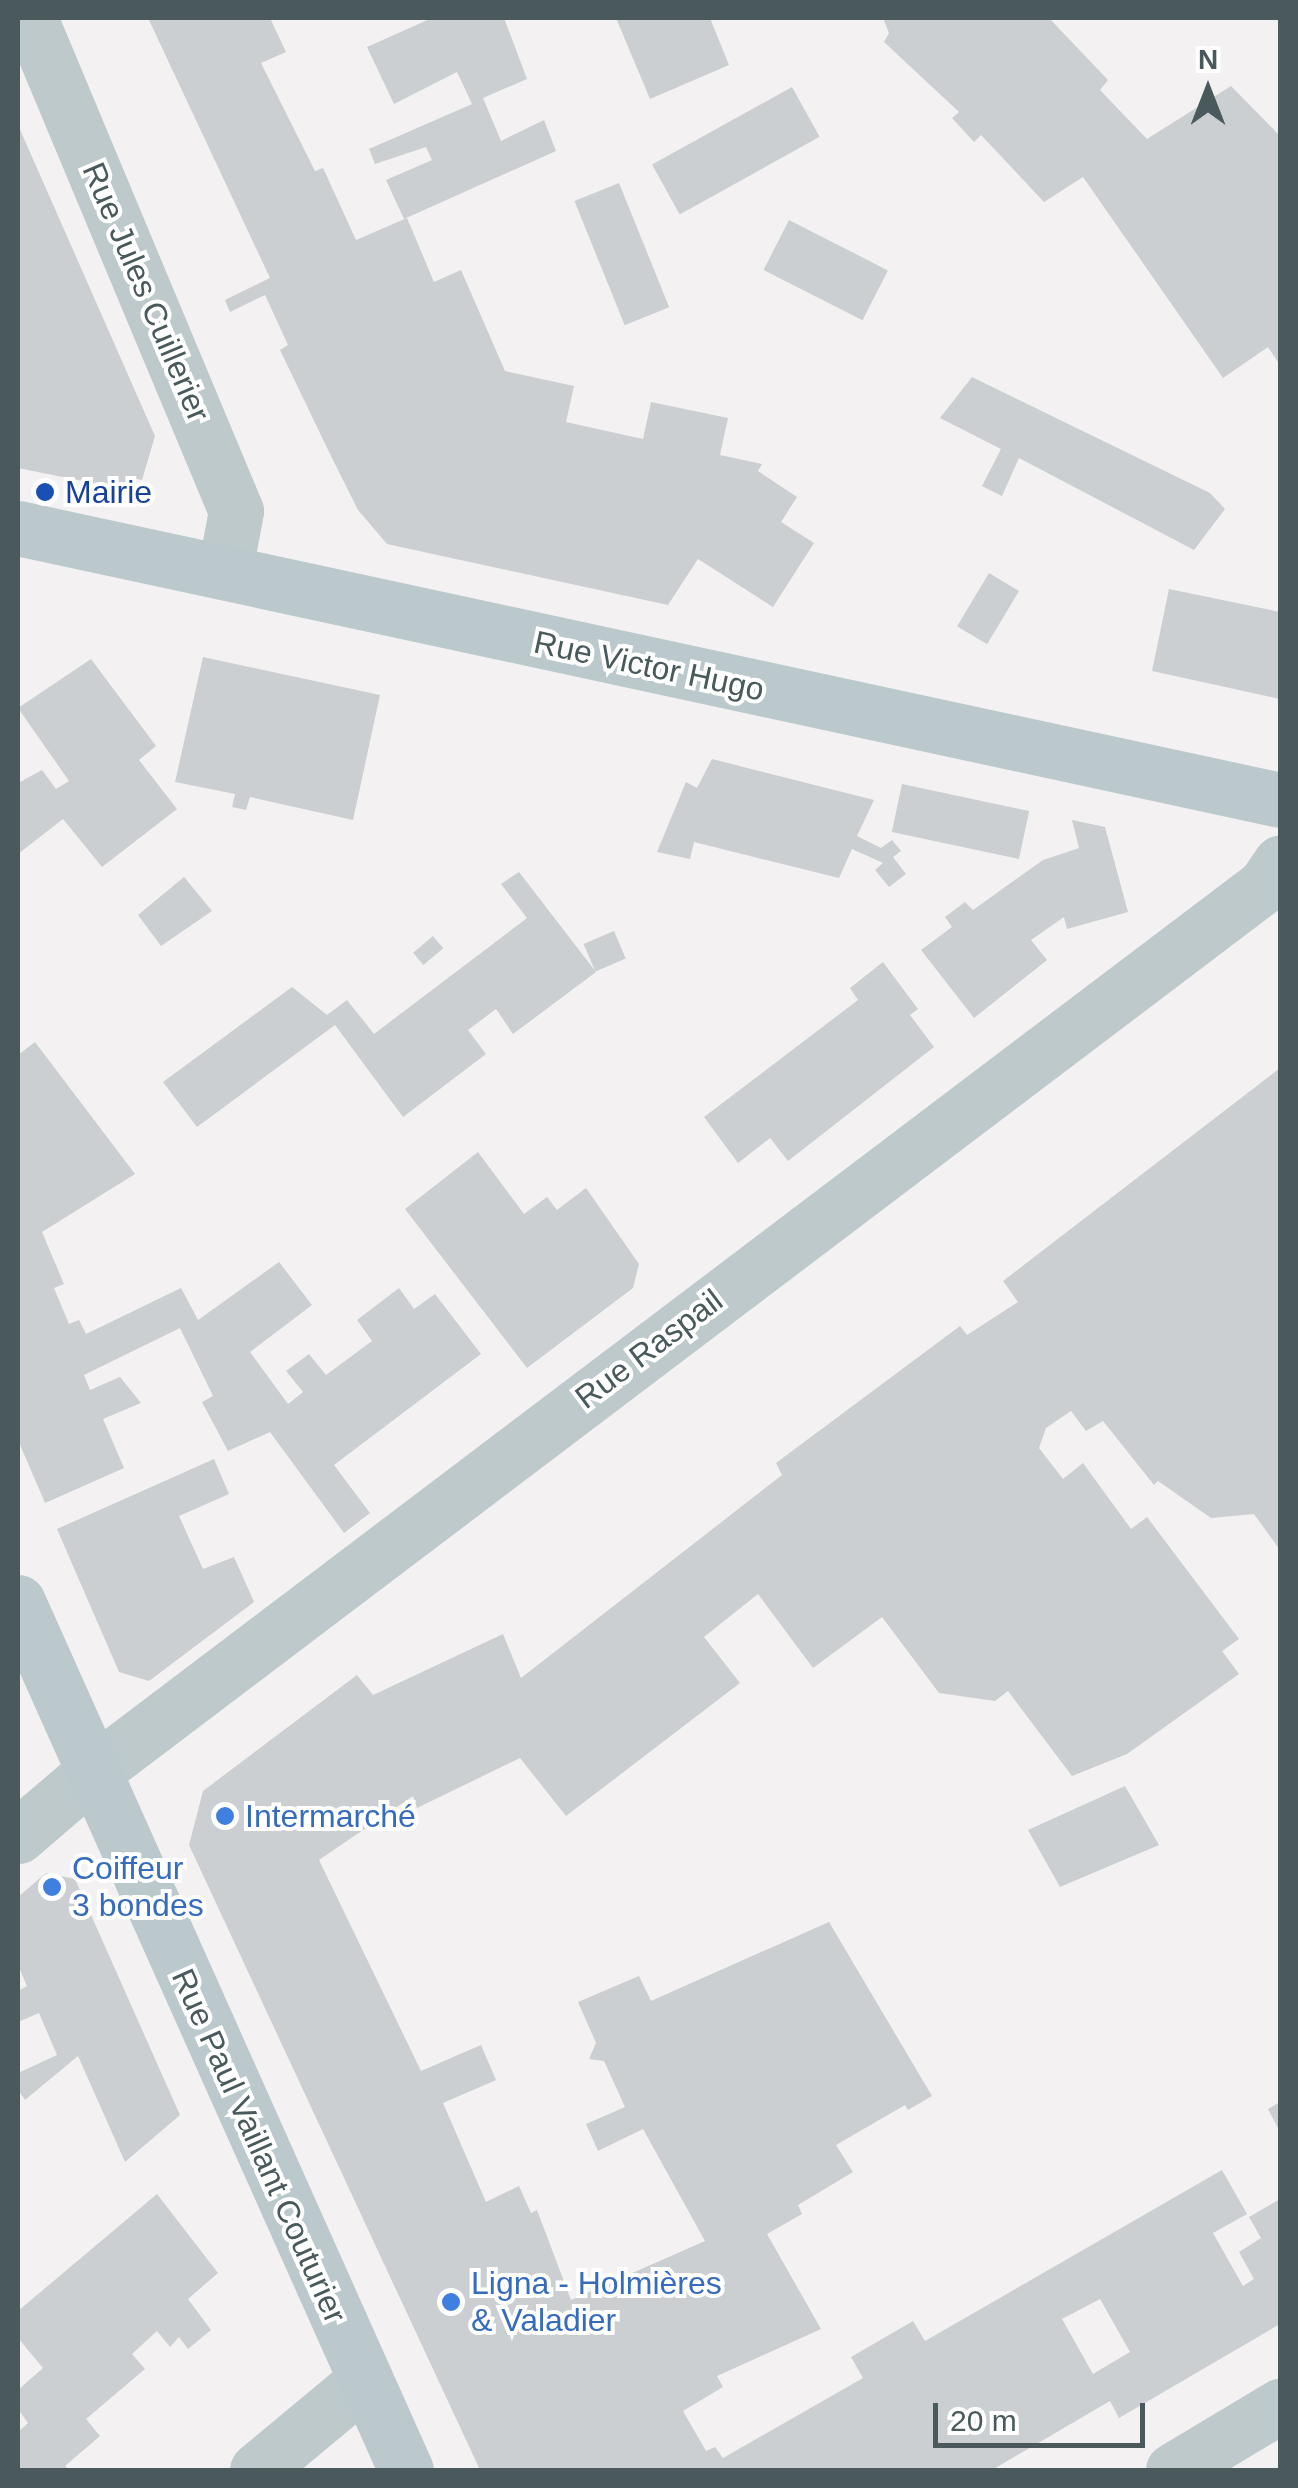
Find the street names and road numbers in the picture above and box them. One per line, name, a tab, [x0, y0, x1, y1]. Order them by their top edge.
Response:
street label: Rue Jules Cuillerier	[74, 157, 218, 427]
street label: Rue Victor Hugo	[530, 623, 768, 709]
street label: Rue Raspail	[568, 1281, 730, 1417]
street label: Rue Paul Vaillant Couturier	[163, 1963, 355, 2329]

